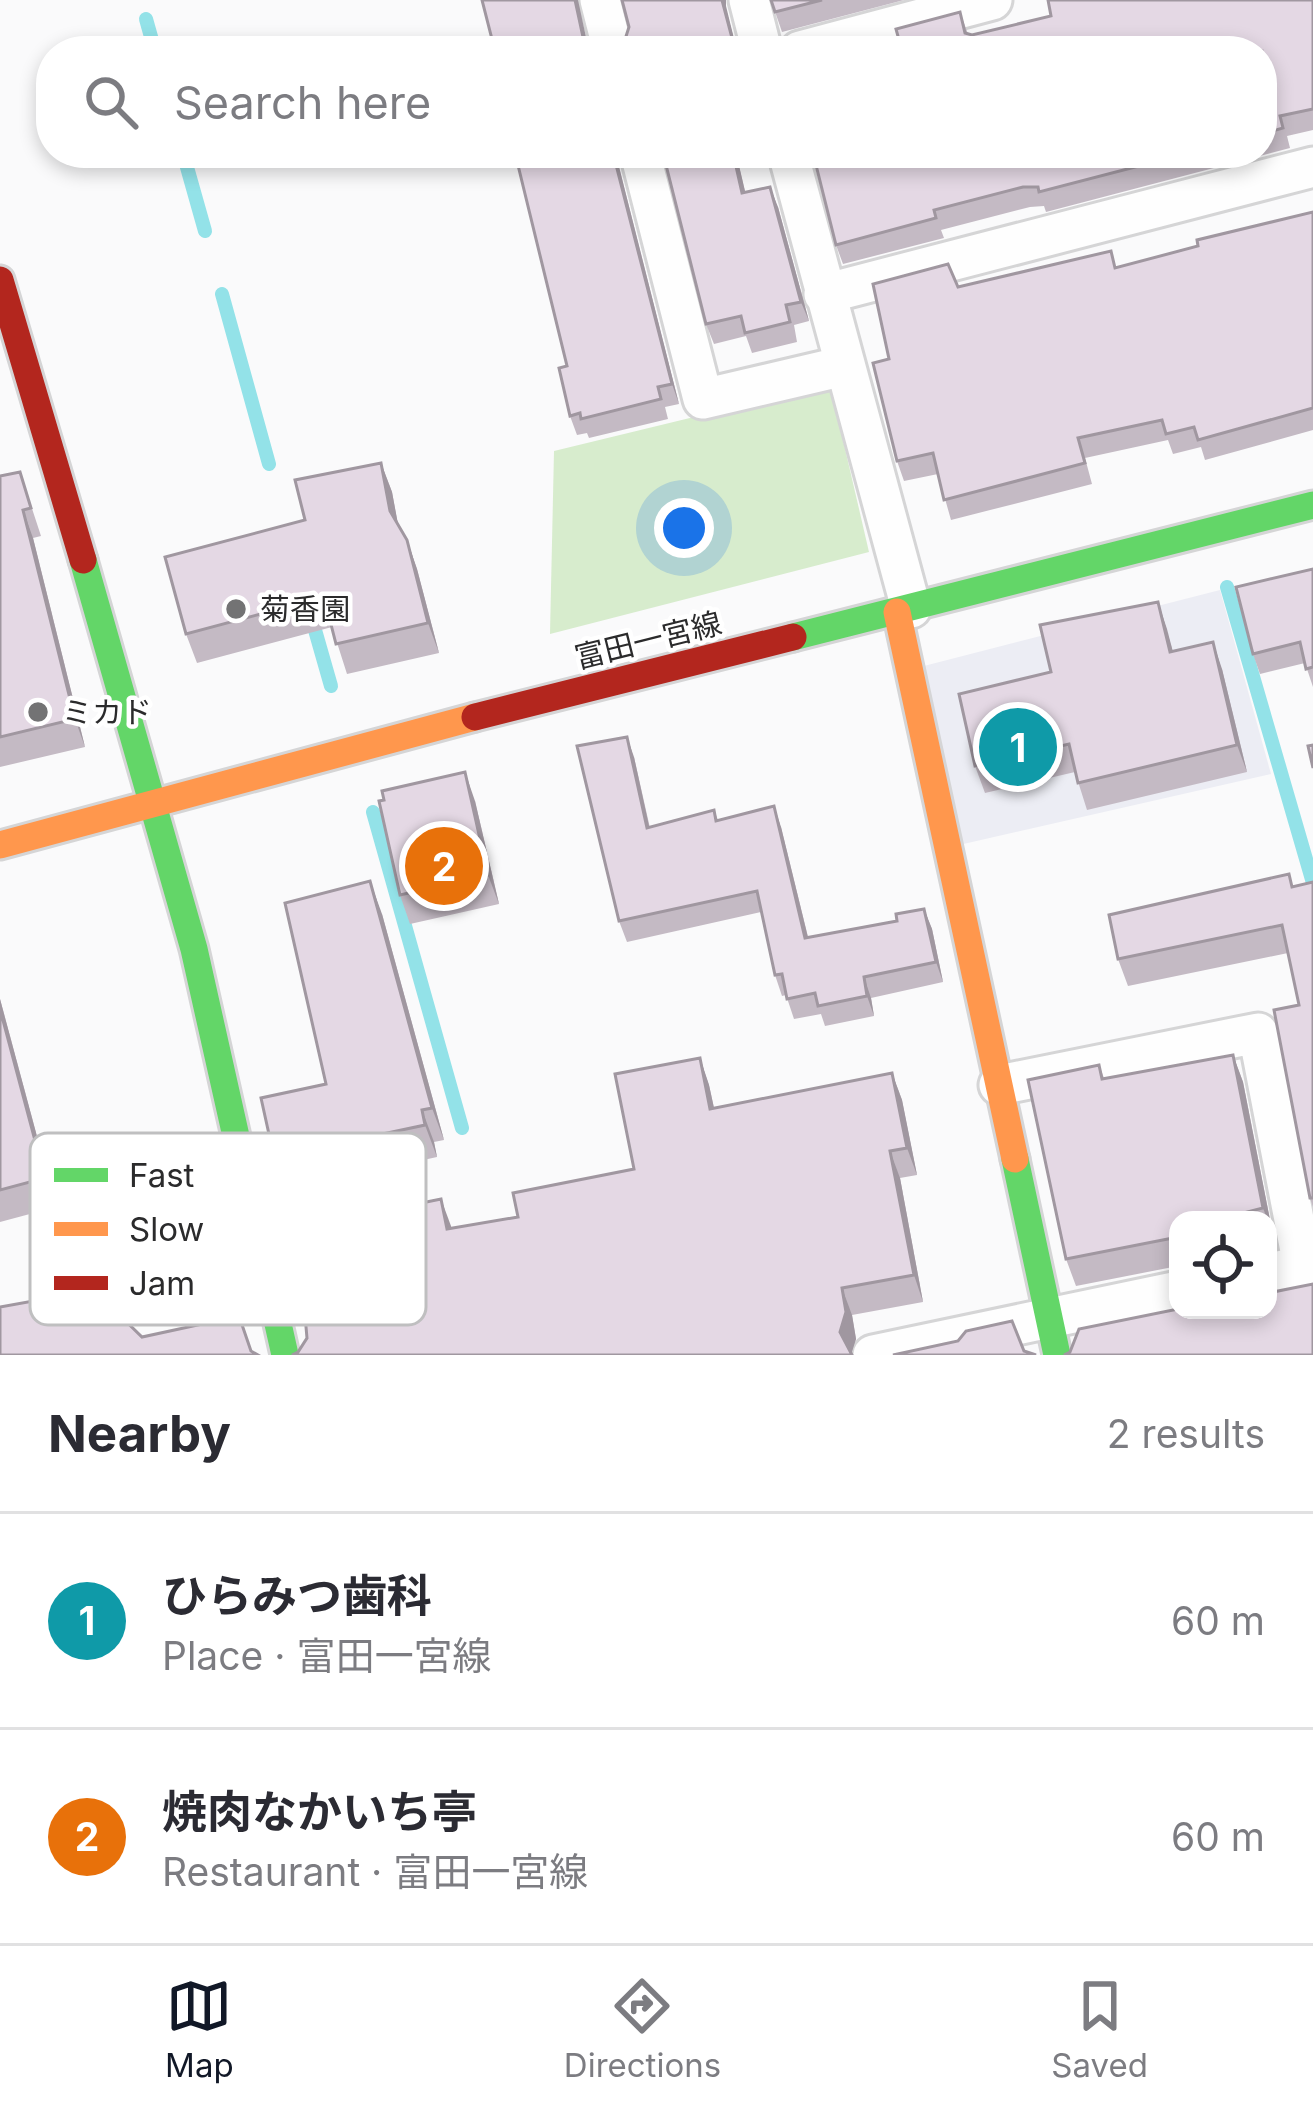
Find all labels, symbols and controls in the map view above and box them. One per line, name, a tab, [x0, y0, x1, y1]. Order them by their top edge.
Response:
search box	[36, 36, 1277, 168]
icon: search	[78, 69, 144, 135]
text: Search here	[174, 75, 431, 130]
your location	[654, 498, 714, 558]
place label: 菊香園	[260, 591, 350, 627]
marker: 菊香園	[223, 596, 249, 622]
street label: 富田一宮線	[571, 604, 725, 676]
place label: ミカド	[62, 694, 152, 730]
marker: ミカド	[25, 699, 51, 725]
pin: 1	[979, 702, 1057, 792]
pin: 2	[405, 821, 483, 911]
legend	[30, 1133, 426, 1325]
text: Fast	[129, 1155, 195, 1195]
text: Slow	[129, 1209, 204, 1249]
map controls	[1169, 1211, 1277, 1319]
button: locate	[1169, 1211, 1277, 1319]
text: Jam	[129, 1263, 195, 1303]
text: Nearby	[48, 1403, 231, 1464]
text: 2 results	[1107, 1410, 1265, 1457]
text: ひらみつ歯科	[162, 1568, 432, 1623]
text: 1	[79, 1597, 95, 1644]
text: 60 m	[1171, 1597, 1265, 1644]
text: Place · 富田一宮線	[162, 1632, 491, 1679]
text: 焼肉なかいち亭	[162, 1784, 477, 1839]
text: 2	[75, 1813, 99, 1860]
text: 60 m	[1171, 1813, 1265, 1860]
text: Restaurant · 富田一宮線	[162, 1848, 588, 1895]
tab: Map	[165, 1973, 234, 2085]
tab: Directions	[564, 1973, 721, 2085]
tab: Saved	[1051, 1973, 1148, 2085]

